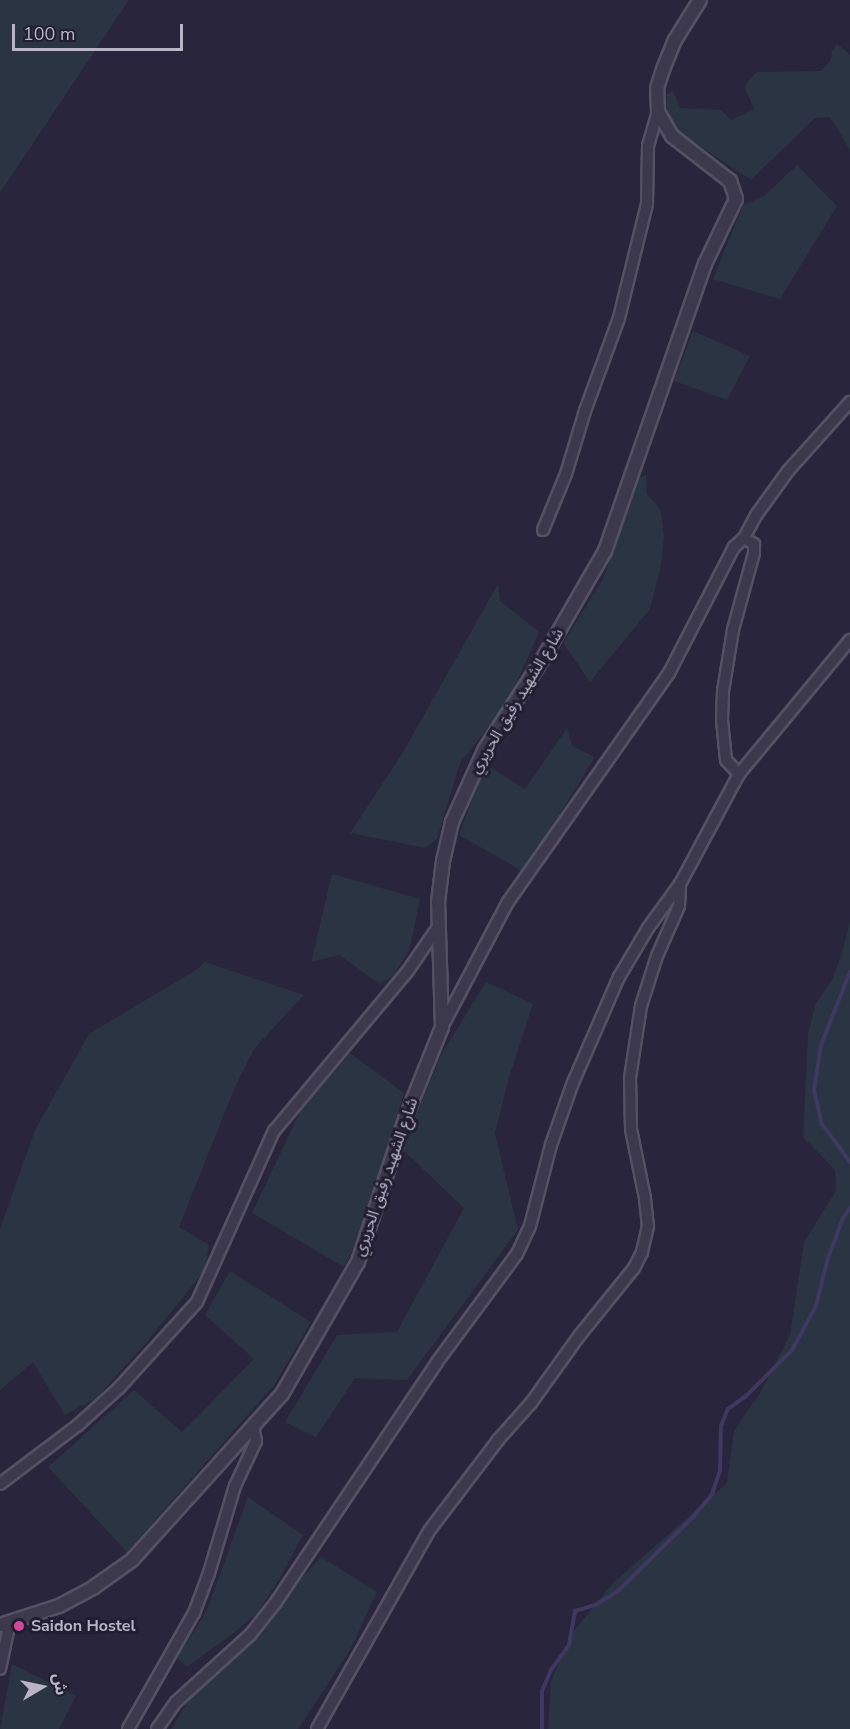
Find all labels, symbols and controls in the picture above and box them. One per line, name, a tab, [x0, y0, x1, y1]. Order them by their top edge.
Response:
scale bar	[15, 12, 186, 50]
text: 100 m	[23, 22, 75, 46]
street label: شارع الشهيد رفيق الحريري	[466, 625, 568, 777]
street label: شارع الشهيد رفيق الحريري	[350, 1095, 422, 1259]
place label: Saidon Hostel	[31, 1616, 136, 1636]
marker: Saidon Hostel	[12, 1619, 26, 1633]
north arrow	[12, 1657, 72, 1717]
text: ش	[47, 1672, 72, 1697]

